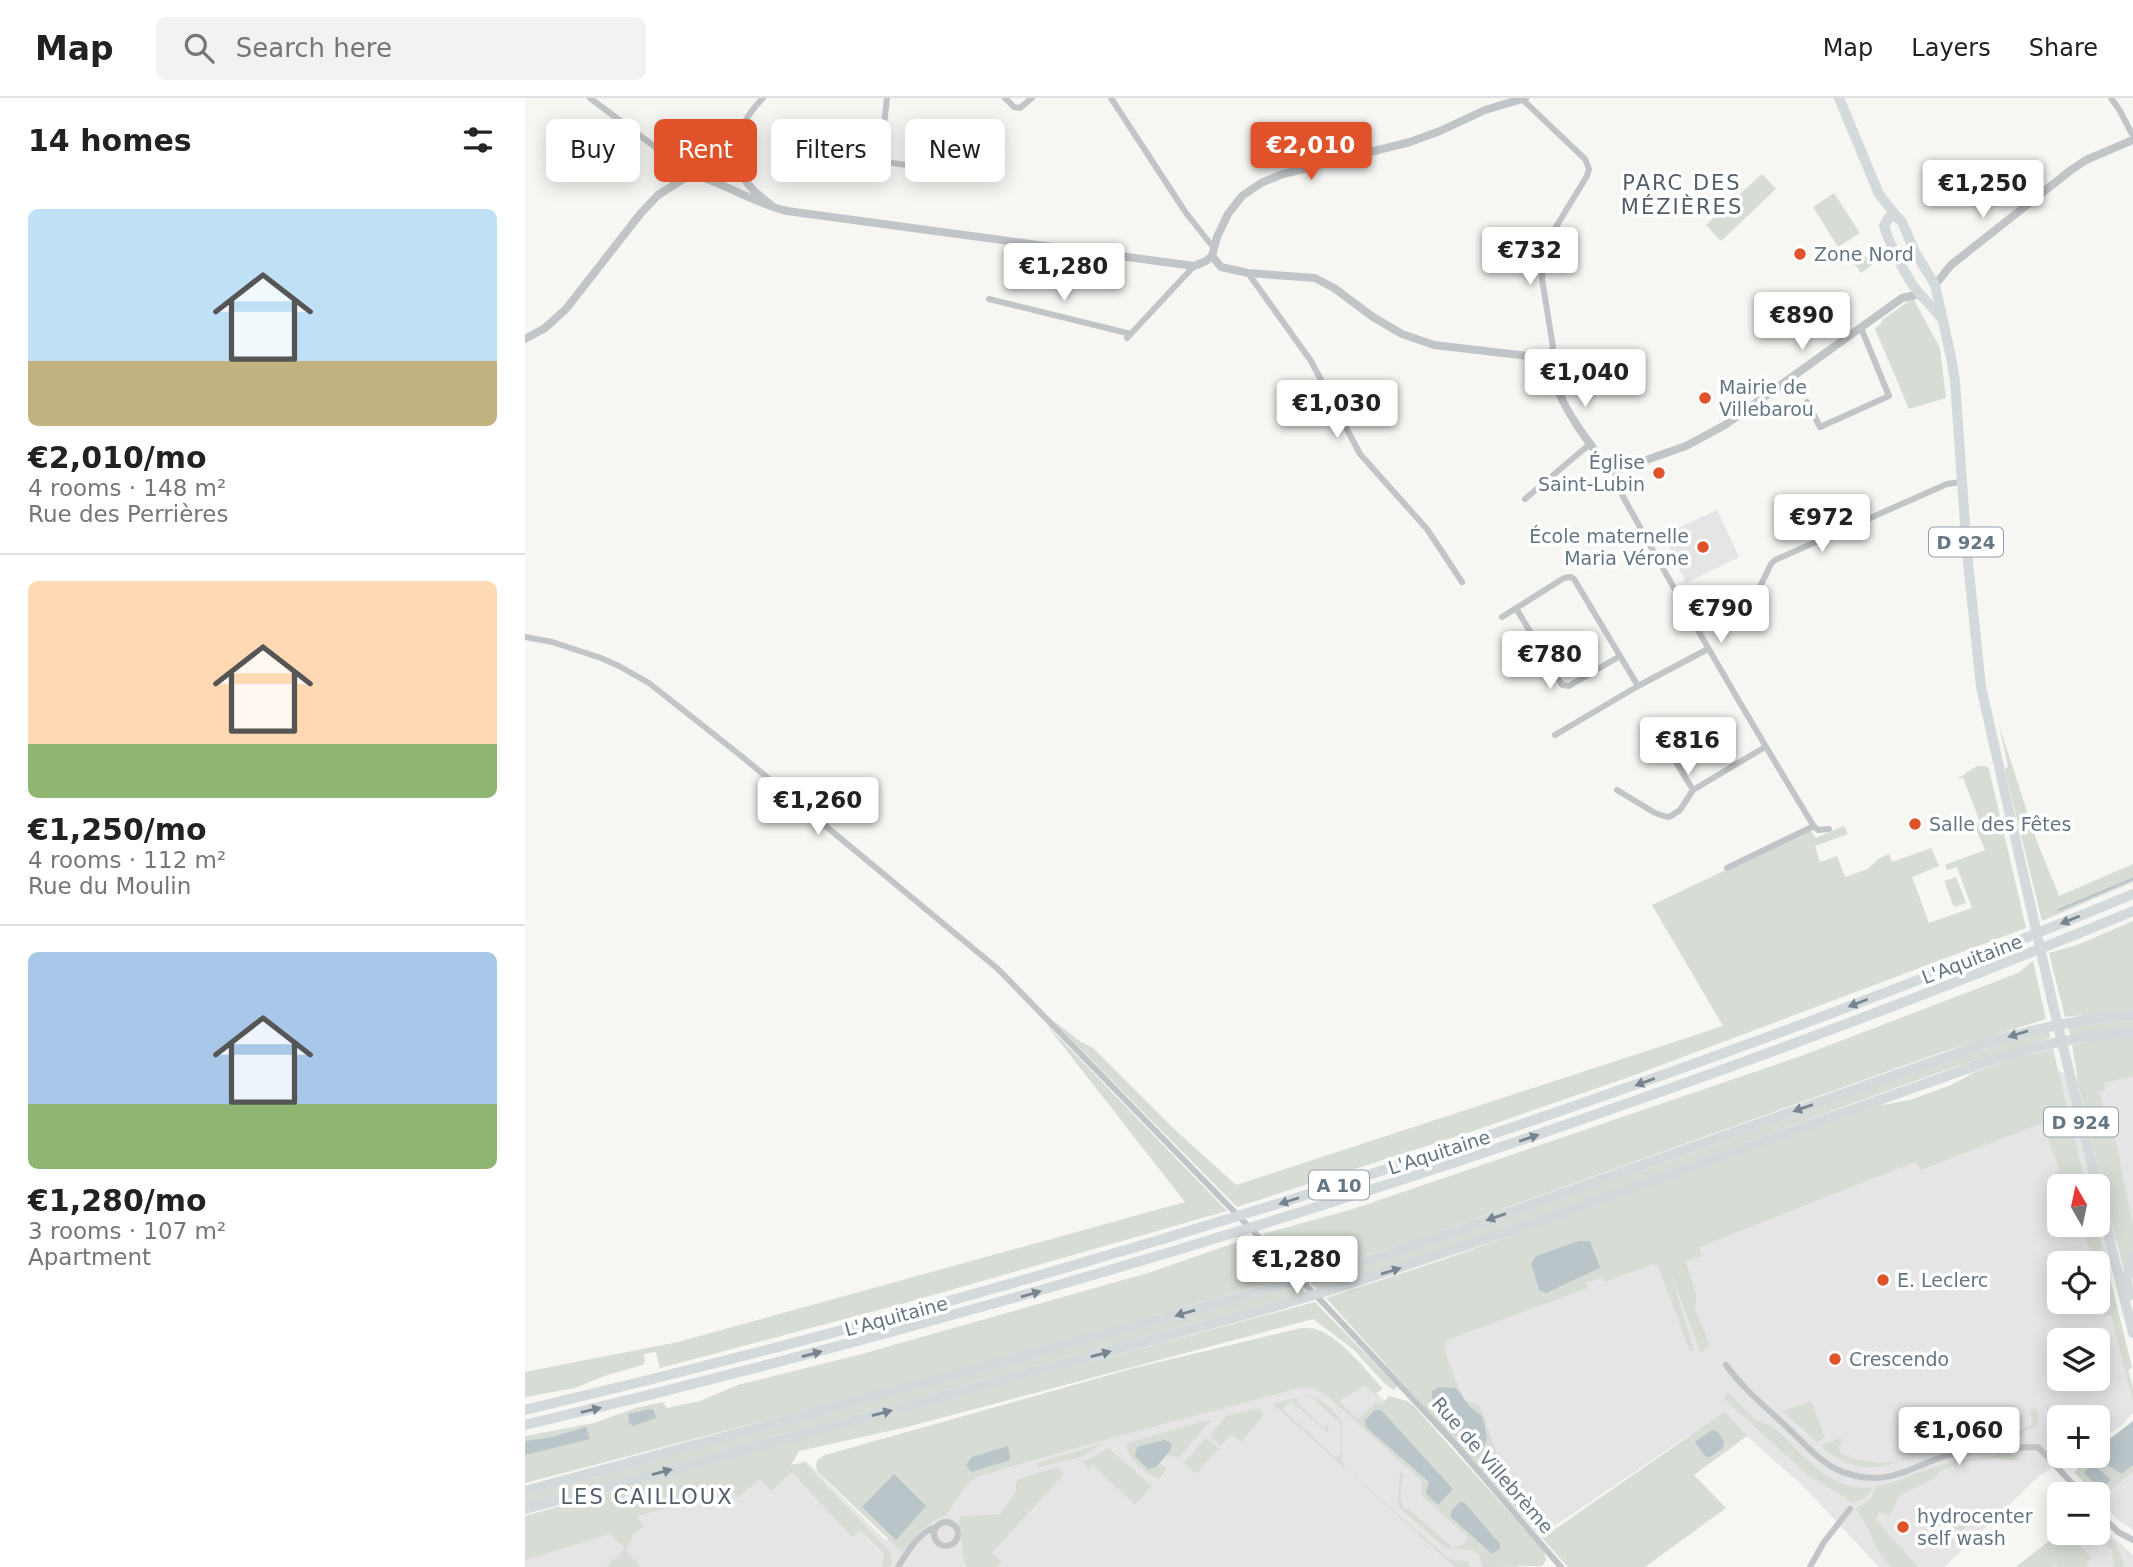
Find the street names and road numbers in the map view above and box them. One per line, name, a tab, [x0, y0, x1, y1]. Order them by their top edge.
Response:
road number: D 924	[1929, 528, 2003, 556]
street label: L'Aquitaine	[1919, 930, 2025, 988]
road number: D 924	[2044, 1107, 2118, 1136]
street label: L'Aquitaine	[1385, 1125, 1493, 1179]
road number: A 10	[1309, 1170, 1369, 1200]
street label: L'Aquitaine	[842, 1292, 950, 1340]
street label: Rue de Villebrème	[1428, 1392, 1558, 1538]

